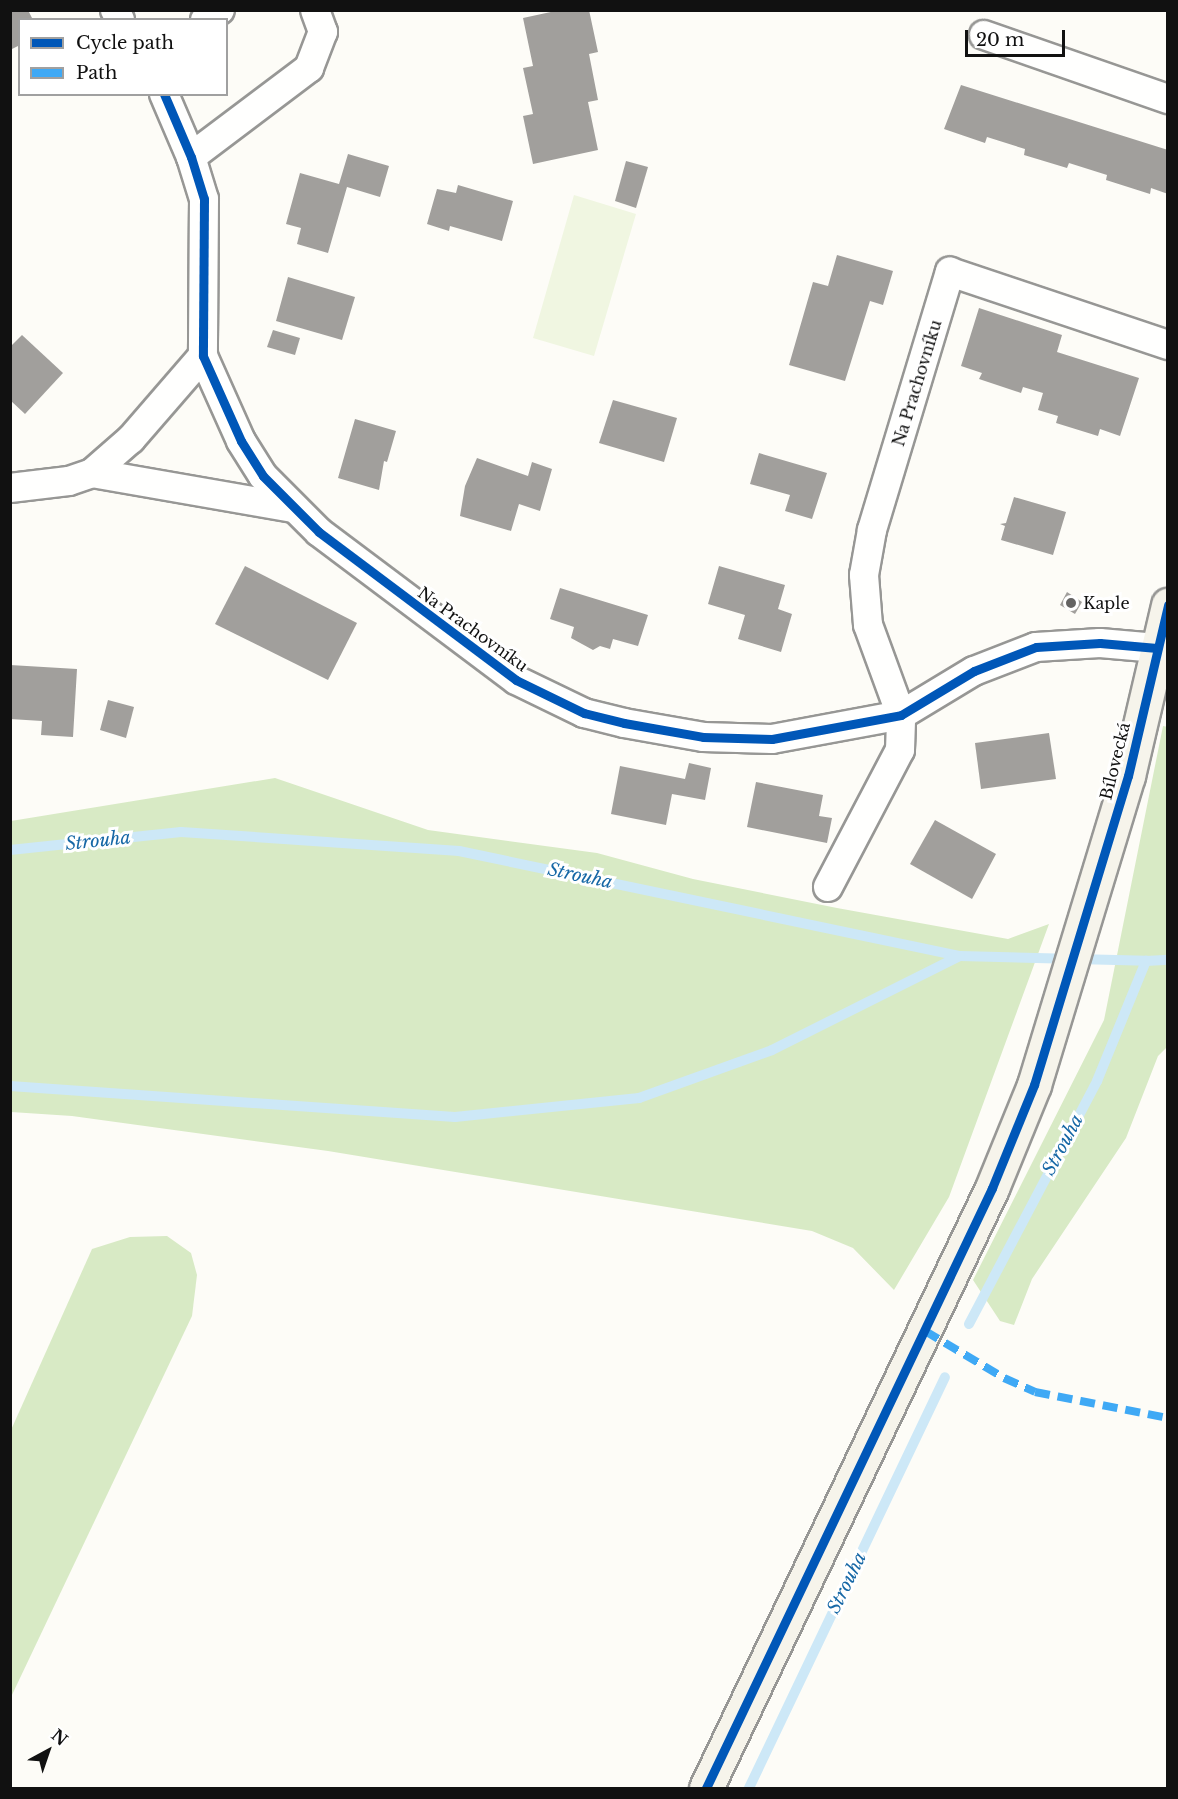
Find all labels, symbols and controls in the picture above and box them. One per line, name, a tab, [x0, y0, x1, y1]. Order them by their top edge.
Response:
legend	[18, 18, 228, 96]
scale bar	[968, 18, 1068, 56]
text: 20 m	[976, 29, 1024, 51]
text: Cycle path	[76, 32, 174, 54]
text: Path	[76, 62, 117, 84]
street label: Na Prachovníku	[889, 317, 945, 449]
street label: Na Prachovníku	[414, 583, 532, 675]
place label: Kaple	[1083, 593, 1130, 613]
marker: Kaple	[1064, 596, 1078, 610]
street label: Bílovecká	[1096, 720, 1134, 802]
water label: Strouha	[64, 827, 132, 855]
water label: Strouha	[546, 859, 614, 893]
water label: Strouha	[1038, 1111, 1088, 1179]
water label: Strouha	[823, 1549, 871, 1617]
north arrow	[18, 1721, 78, 1781]
text: N	[47, 1725, 72, 1750]

